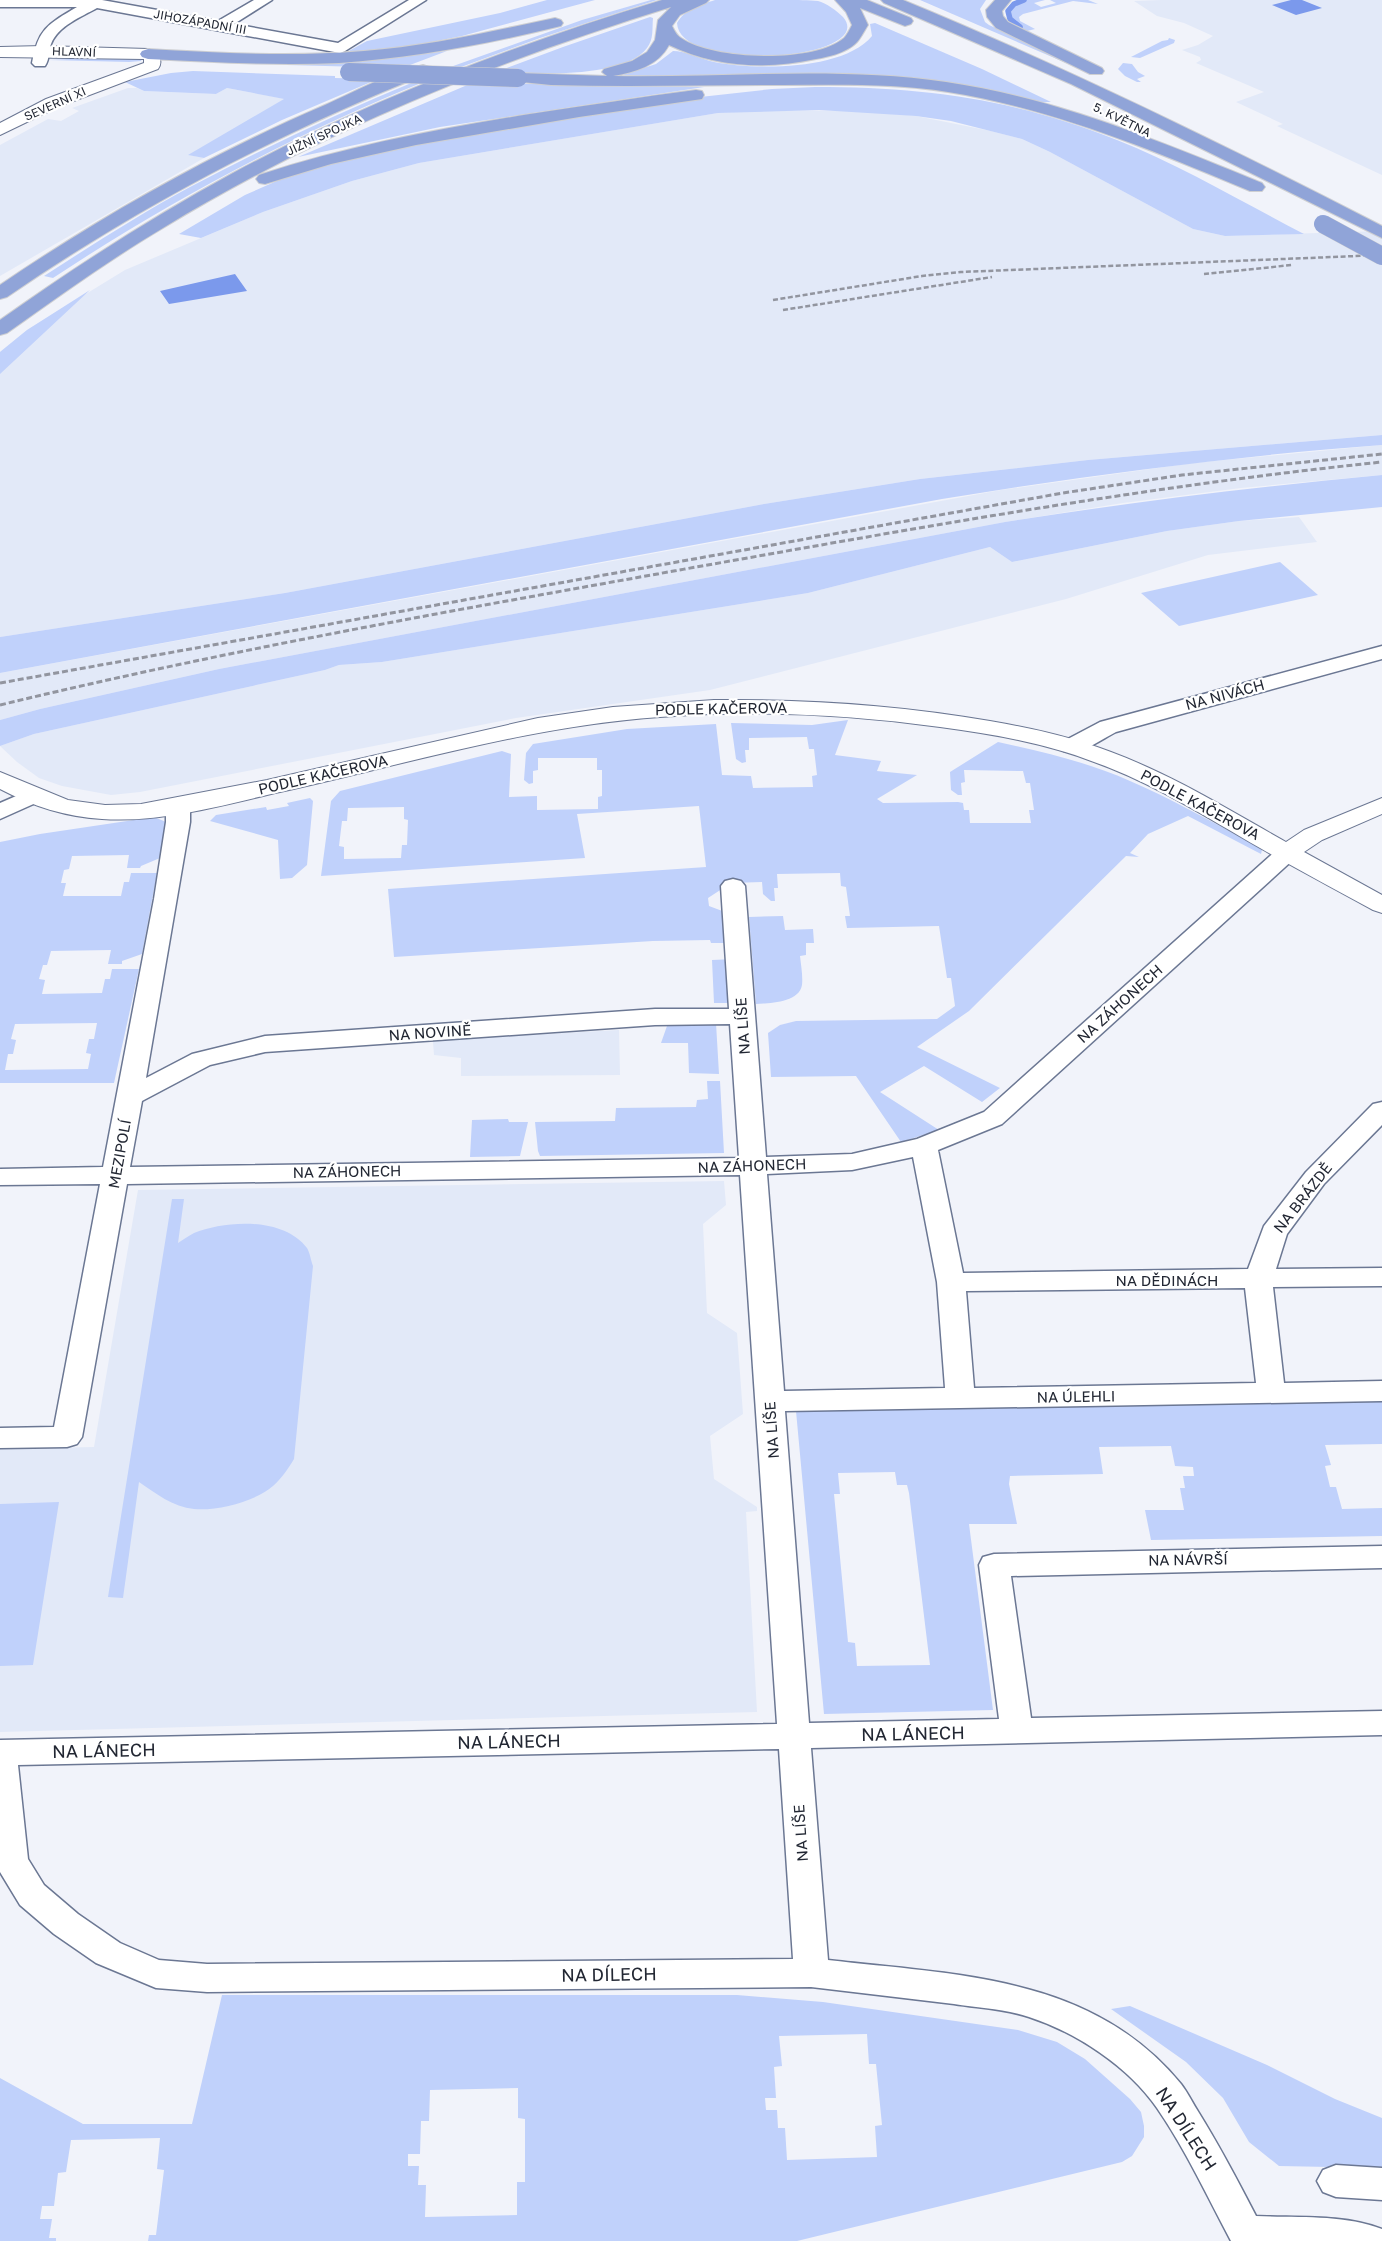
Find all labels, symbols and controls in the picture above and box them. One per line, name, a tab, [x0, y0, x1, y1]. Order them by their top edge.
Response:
street label: JIHOZÁPADNÍ III	[152, 6, 248, 37]
street label: HLAVNÍ	[52, 43, 98, 60]
street label: SEVERNÍ XI	[21, 83, 88, 124]
street label: 5. KVĚTNA	[1091, 99, 1153, 140]
street label: JIŽNÍ SPOJKA	[284, 111, 364, 158]
street label: NA NIVÁCH	[1183, 675, 1266, 713]
street label: PODLE KAČEROVA	[655, 698, 787, 718]
street label: PODLE KAČEROVA	[256, 750, 389, 798]
street label: PODLE KAČEROVA	[1138, 765, 1263, 843]
street label: NA ZÁHONECH	[1073, 960, 1166, 1046]
street label: NA LÍŠE	[731, 997, 753, 1055]
street label: NA NOVINĚ	[388, 1020, 472, 1044]
street label: MEZIPOLÍ	[104, 1117, 134, 1190]
street label: NA ZÁHONECH	[697, 1154, 807, 1176]
street label: NA BRÁZDĚ	[1269, 1159, 1335, 1236]
street label: NA ZÁHONECH	[292, 1161, 402, 1181]
street label: NA DĚDINÁCH	[1116, 1271, 1218, 1289]
street label: NA ÚLEHLI	[1037, 1386, 1115, 1406]
street label: NA LÍŠE	[760, 1401, 782, 1459]
street label: NA NÁVRŠÍ	[1148, 1549, 1229, 1569]
street label: NA LÁNECH	[861, 1721, 965, 1745]
street label: NA LÁNECH	[457, 1729, 561, 1753]
street label: NA LÁNECH	[52, 1738, 156, 1762]
street label: NA LÍŠE	[789, 1804, 811, 1862]
street label: NA DÍLECH	[561, 1962, 657, 1986]
street label: NA DÍLECH	[1152, 2082, 1222, 2175]

